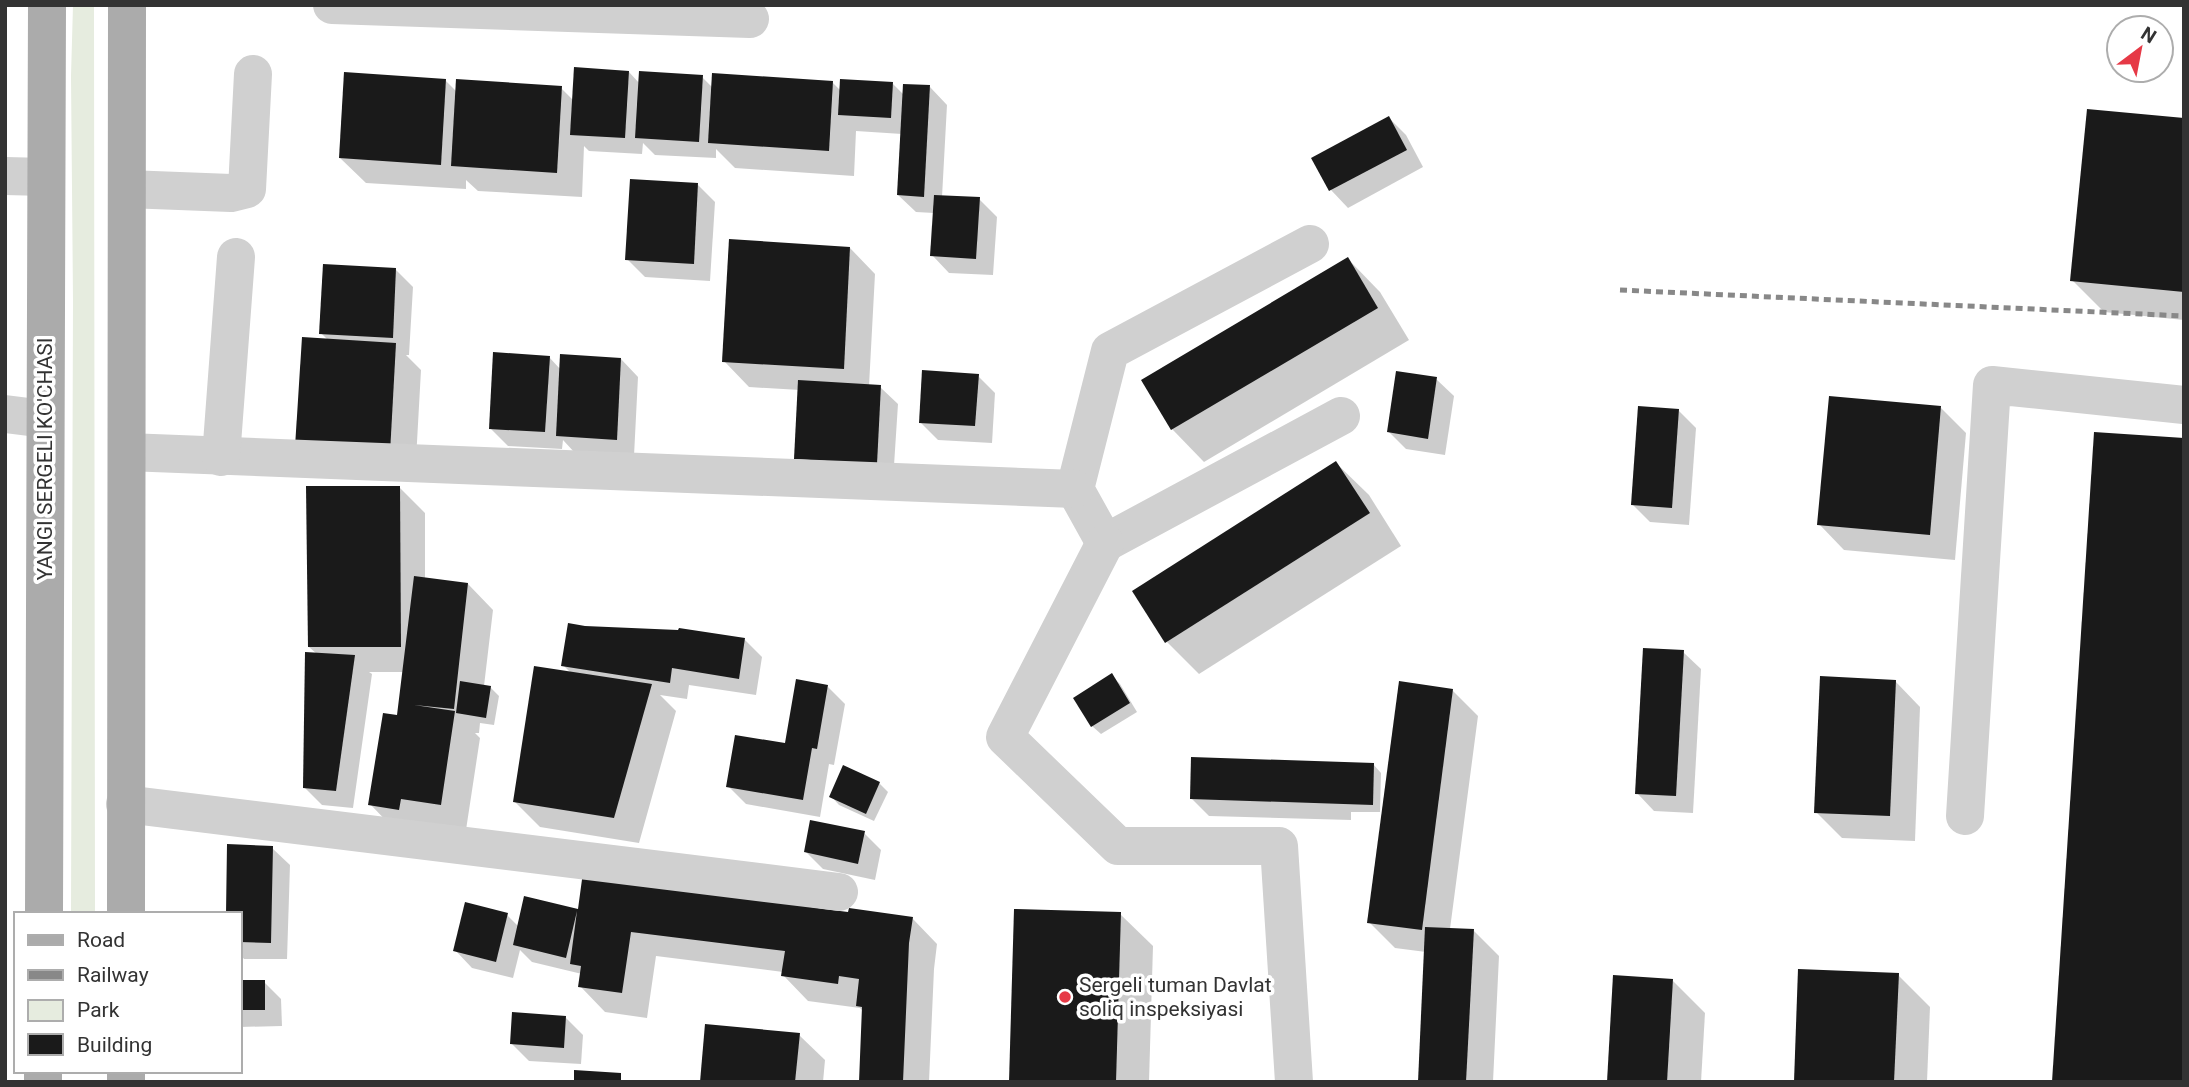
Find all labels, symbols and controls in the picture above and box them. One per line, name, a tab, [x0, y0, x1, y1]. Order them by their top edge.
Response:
north arrow	[2105, 14, 2175, 84]
text: N	[2137, 22, 2161, 48]
street label: YANGI SERGELI KO'CHASI	[33, 337, 57, 581]
legend	[14, 912, 242, 1073]
text: Road	[77, 928, 125, 952]
text: Railway	[77, 963, 149, 987]
place label: Sergeli tuman Davlat soliq inspeksiyasi	[1079, 973, 1272, 1021]
marker: Sergeli tuman Davlat soliq inspeksiyasi	[1057, 989, 1073, 1005]
text: Park	[77, 998, 120, 1022]
text: Building	[77, 1033, 152, 1057]

